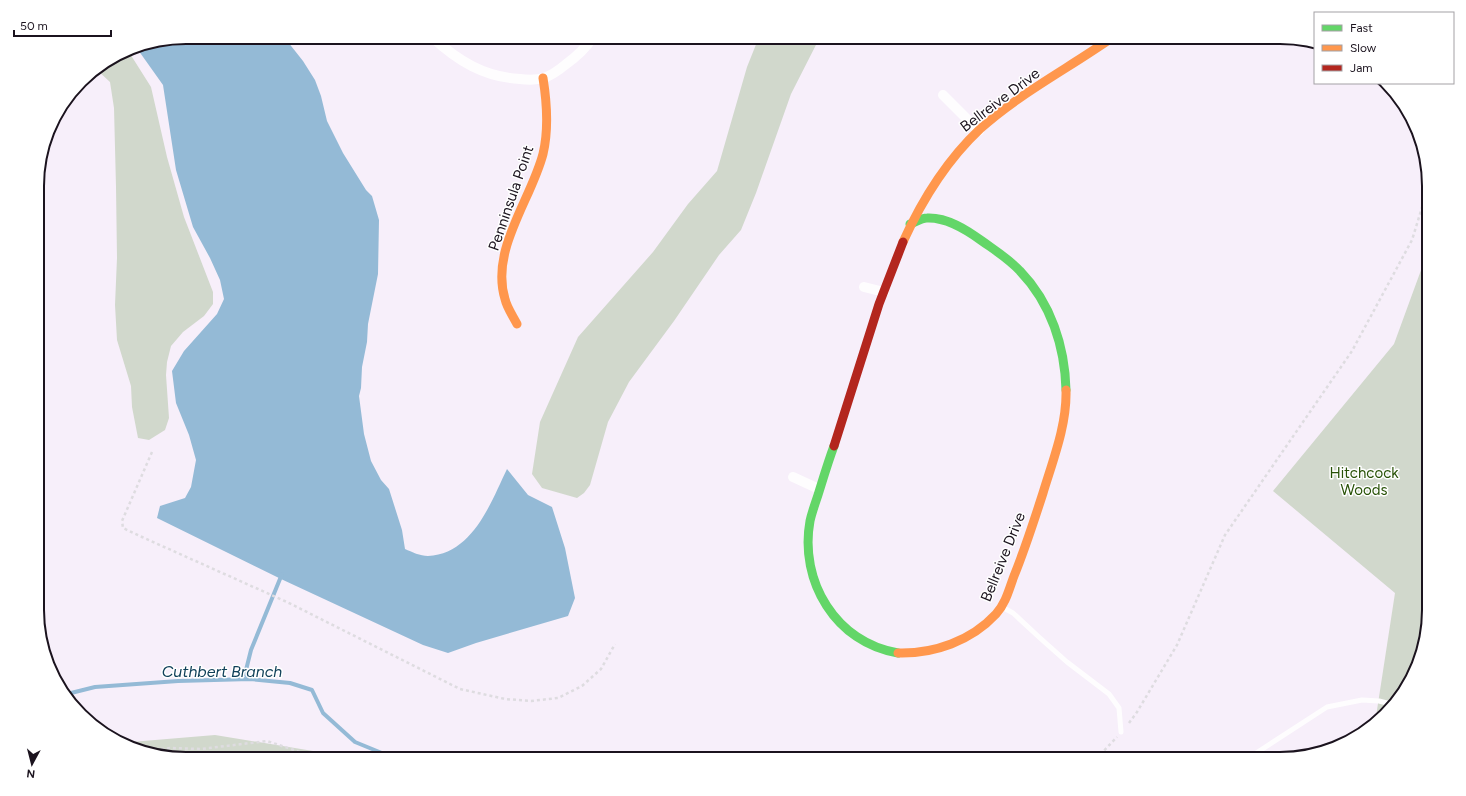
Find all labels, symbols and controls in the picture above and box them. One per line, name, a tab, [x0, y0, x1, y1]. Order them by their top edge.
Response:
scale bar	[14, 12, 111, 38]
legend	[1314, 12, 1454, 84]
text: 50 m	[20, 19, 48, 33]
text: Fast	[1350, 21, 1373, 35]
text: Slow	[1350, 41, 1377, 55]
text: Jam	[1350, 61, 1373, 75]
street label: Bellreive Drive	[957, 64, 1043, 136]
street label: Penninsula Point	[485, 143, 538, 253]
park label: Hitchcock Woods	[1329, 464, 1399, 499]
street label: Bellreive Drive	[977, 510, 1029, 604]
water label: Cuthbert Branch	[162, 662, 282, 681]
north arrow	[12, 744, 52, 784]
text: N	[26, 766, 36, 780]

